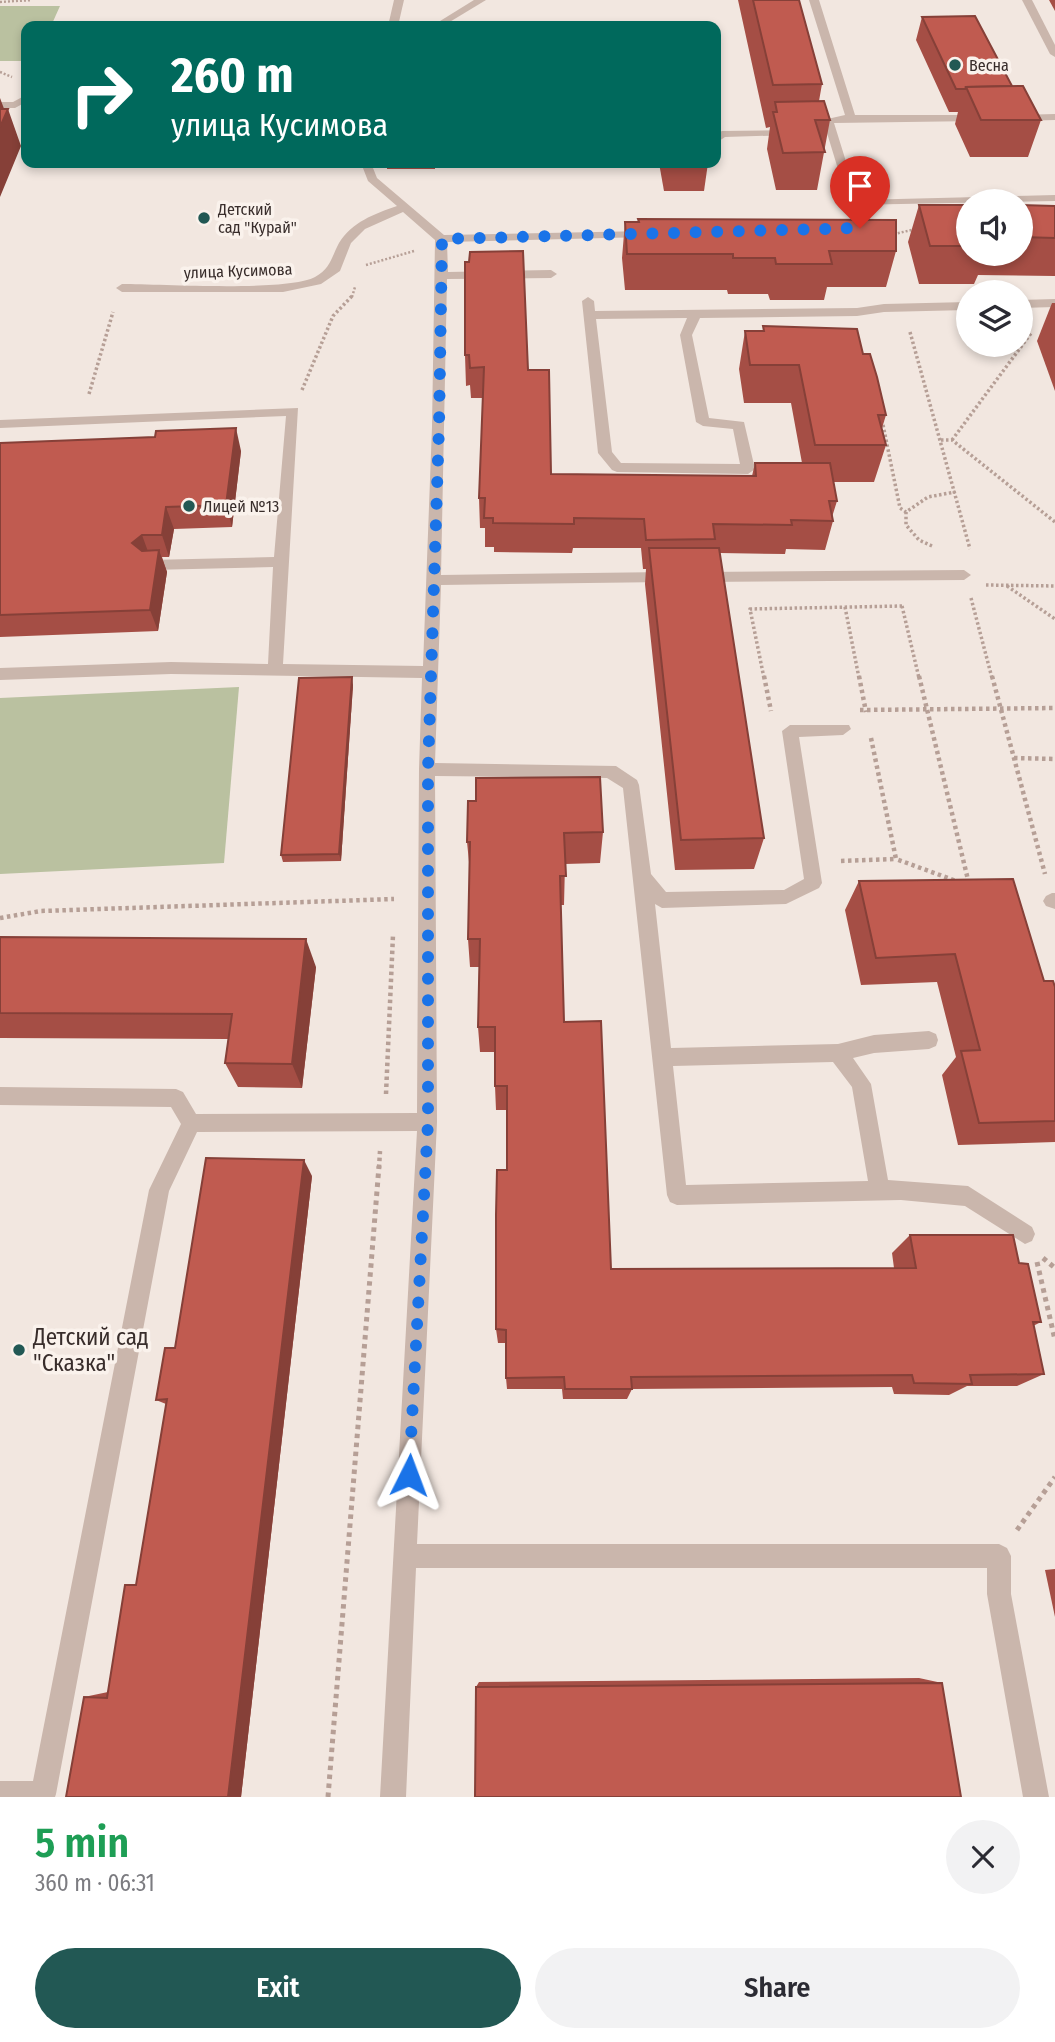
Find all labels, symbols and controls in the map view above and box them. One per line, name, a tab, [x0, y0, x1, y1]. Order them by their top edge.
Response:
text: 260 m	[171, 46, 294, 105]
icon: right	[56, 49, 147, 140]
place label: Весна	[969, 56, 1009, 75]
marker: Весна	[947, 57, 963, 73]
text: улица Кусимова	[171, 106, 388, 144]
pin	[830, 156, 890, 228]
icon: arrive	[841, 167, 879, 205]
map controls	[956, 189, 1033, 357]
button: sound	[956, 189, 1033, 266]
place label: Детский сад "Курай"	[217, 200, 297, 237]
marker: Детский сад "Курай"	[196, 210, 212, 226]
street label: улица Кусимова	[183, 260, 293, 282]
button: layers	[956, 280, 1033, 357]
place label: Лицей №13	[203, 497, 279, 516]
marker: Лицей №13	[181, 498, 197, 514]
place label: Детский сад "Сказка"	[32, 1323, 149, 1377]
marker: Детский сад "Сказка"	[11, 1342, 27, 1358]
position arrow	[372, 1438, 446, 1512]
text: 5 min	[35, 1818, 129, 1868]
button: close	[946, 1820, 1020, 1894]
text: 360 m · 06:31	[35, 1869, 155, 1897]
button: Exit	[35, 1948, 521, 2028]
button: Share	[535, 1948, 1020, 2028]

